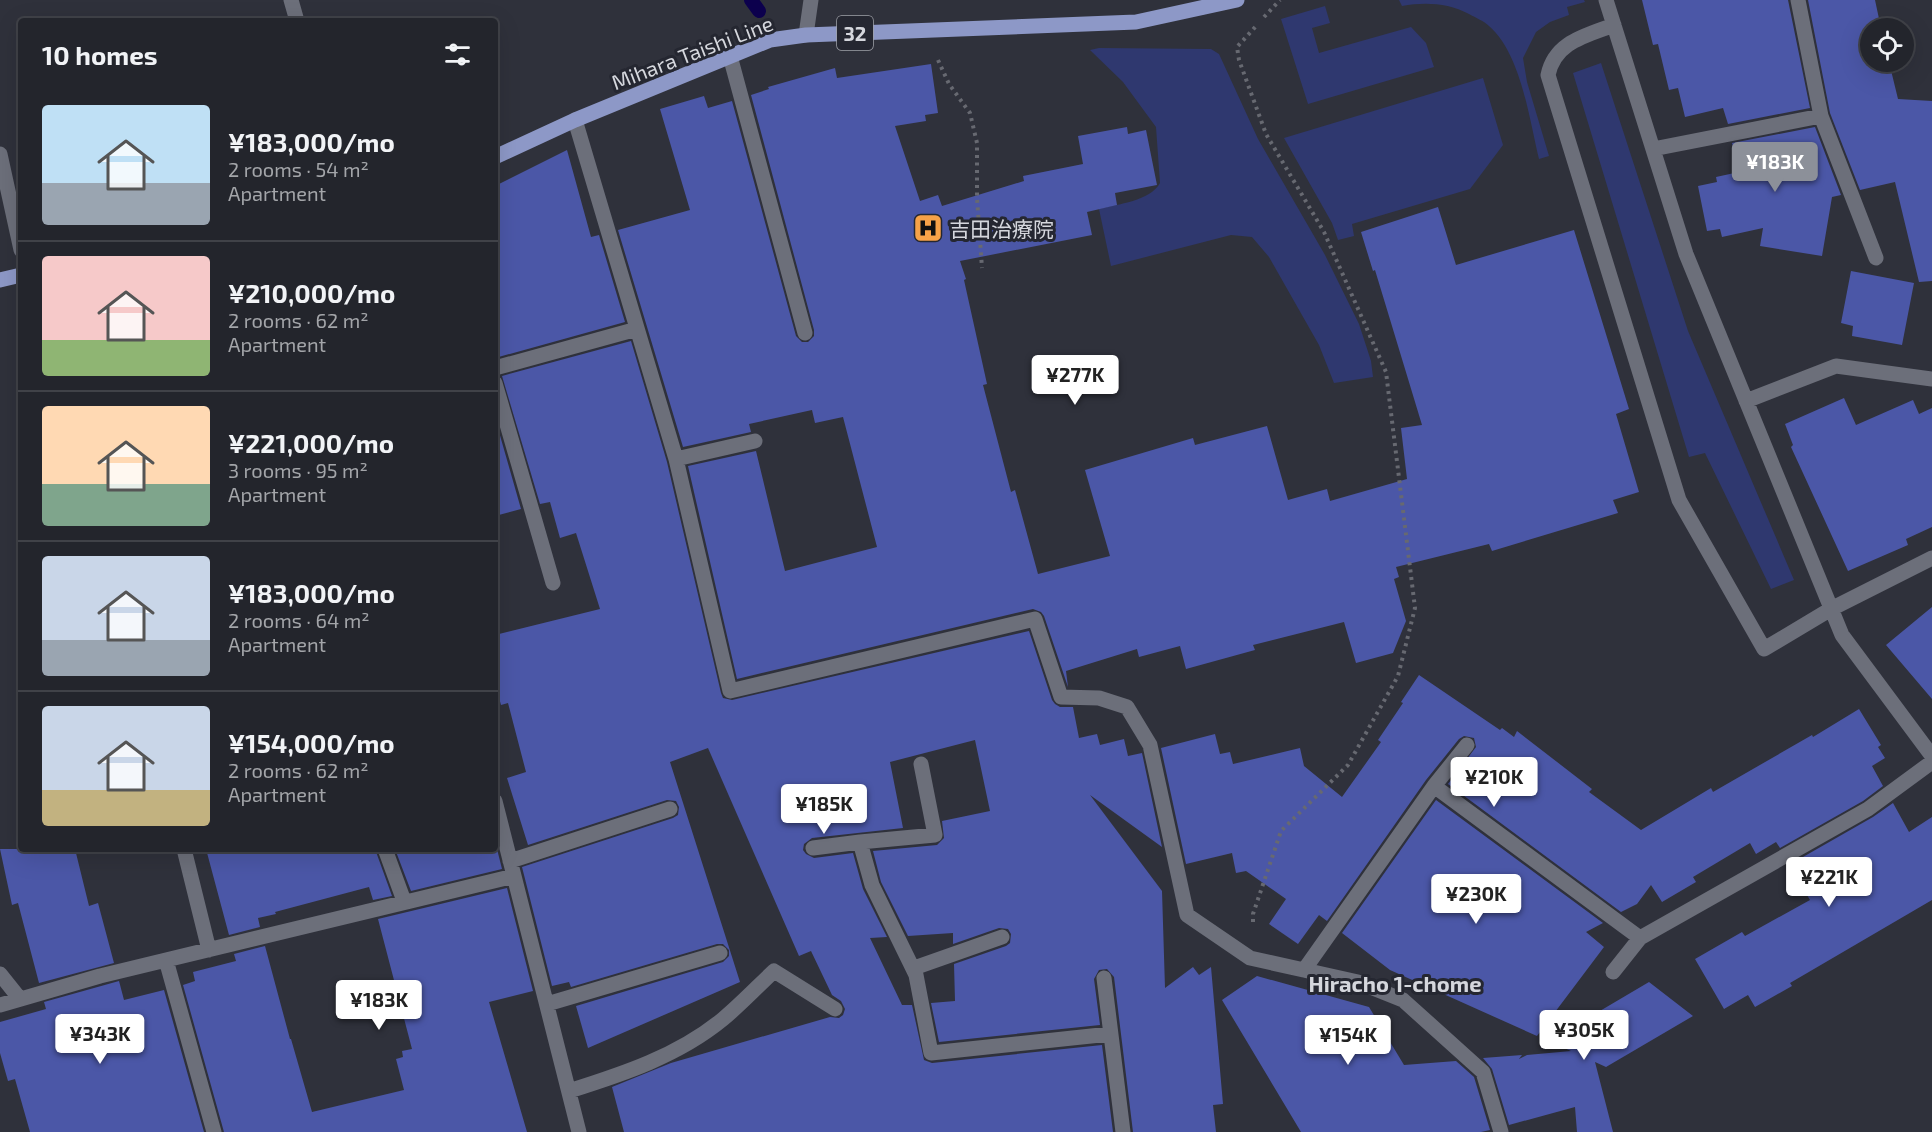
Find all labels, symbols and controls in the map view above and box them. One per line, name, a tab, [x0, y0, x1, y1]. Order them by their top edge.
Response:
street label: Mihara Taishi Line	[608, 10, 776, 94]
road number: 32	[837, 16, 873, 50]
map controls	[1860, 18, 1914, 72]
button: locate	[1860, 18, 1914, 72]
icon: filters	[441, 38, 474, 71]
text: 10 homes	[42, 39, 158, 70]
text: ¥183,000/mo	[228, 126, 395, 157]
icon: home	[90, 129, 162, 201]
pin: ¥183K	[1733, 142, 1817, 193]
text: ¥183K	[1746, 149, 1804, 173]
text: 2 rooms · 54 m²	[228, 157, 369, 181]
text: Apartment	[228, 181, 326, 205]
hospital icon: 吉田治療院	[912, 212, 944, 244]
place label: 吉田治療院	[949, 216, 1054, 241]
text: ¥210,000/mo	[228, 277, 395, 308]
icon: home	[90, 280, 162, 352]
text: 2 rooms · 62 m²	[228, 308, 368, 332]
text: Apartment	[228, 332, 326, 356]
pin: ¥277K	[1033, 355, 1117, 406]
text: ¥277K	[1046, 362, 1104, 386]
text: ¥221,000/mo	[228, 427, 394, 458]
icon: home	[90, 430, 162, 502]
text: 3 rooms · 95 m²	[228, 458, 368, 482]
text: Apartment	[228, 482, 326, 506]
text: ¥183,000/mo	[228, 577, 395, 608]
icon: home	[90, 580, 162, 652]
text: 2 rooms · 64 m²	[228, 608, 370, 632]
text: Apartment	[228, 632, 326, 656]
text: ¥154,000/mo	[228, 727, 395, 758]
icon: home	[90, 730, 162, 802]
pin: ¥210K	[1452, 757, 1536, 808]
text: 2 rooms · 62 m²	[228, 758, 368, 782]
text: ¥210K	[1465, 764, 1523, 788]
text: Apartment	[228, 782, 326, 806]
pin: ¥185K	[782, 784, 866, 835]
text: ¥185K	[795, 791, 853, 815]
pin: ¥221K	[1787, 857, 1871, 908]
text: ¥221K	[1800, 864, 1858, 888]
pin: ¥230K	[1434, 874, 1518, 925]
text: ¥230K	[1445, 881, 1507, 905]
district label: Hiracho 1-chome	[1308, 970, 1482, 996]
pin: ¥183K	[337, 980, 421, 1031]
text: ¥183K	[350, 987, 408, 1011]
pin: ¥305K	[1542, 1010, 1626, 1061]
pin: ¥343K	[58, 1014, 142, 1065]
pin: ¥154K	[1306, 1015, 1390, 1066]
text: ¥305K	[1554, 1017, 1614, 1041]
text: ¥343K	[69, 1021, 131, 1045]
text: ¥154K	[1319, 1022, 1377, 1046]

